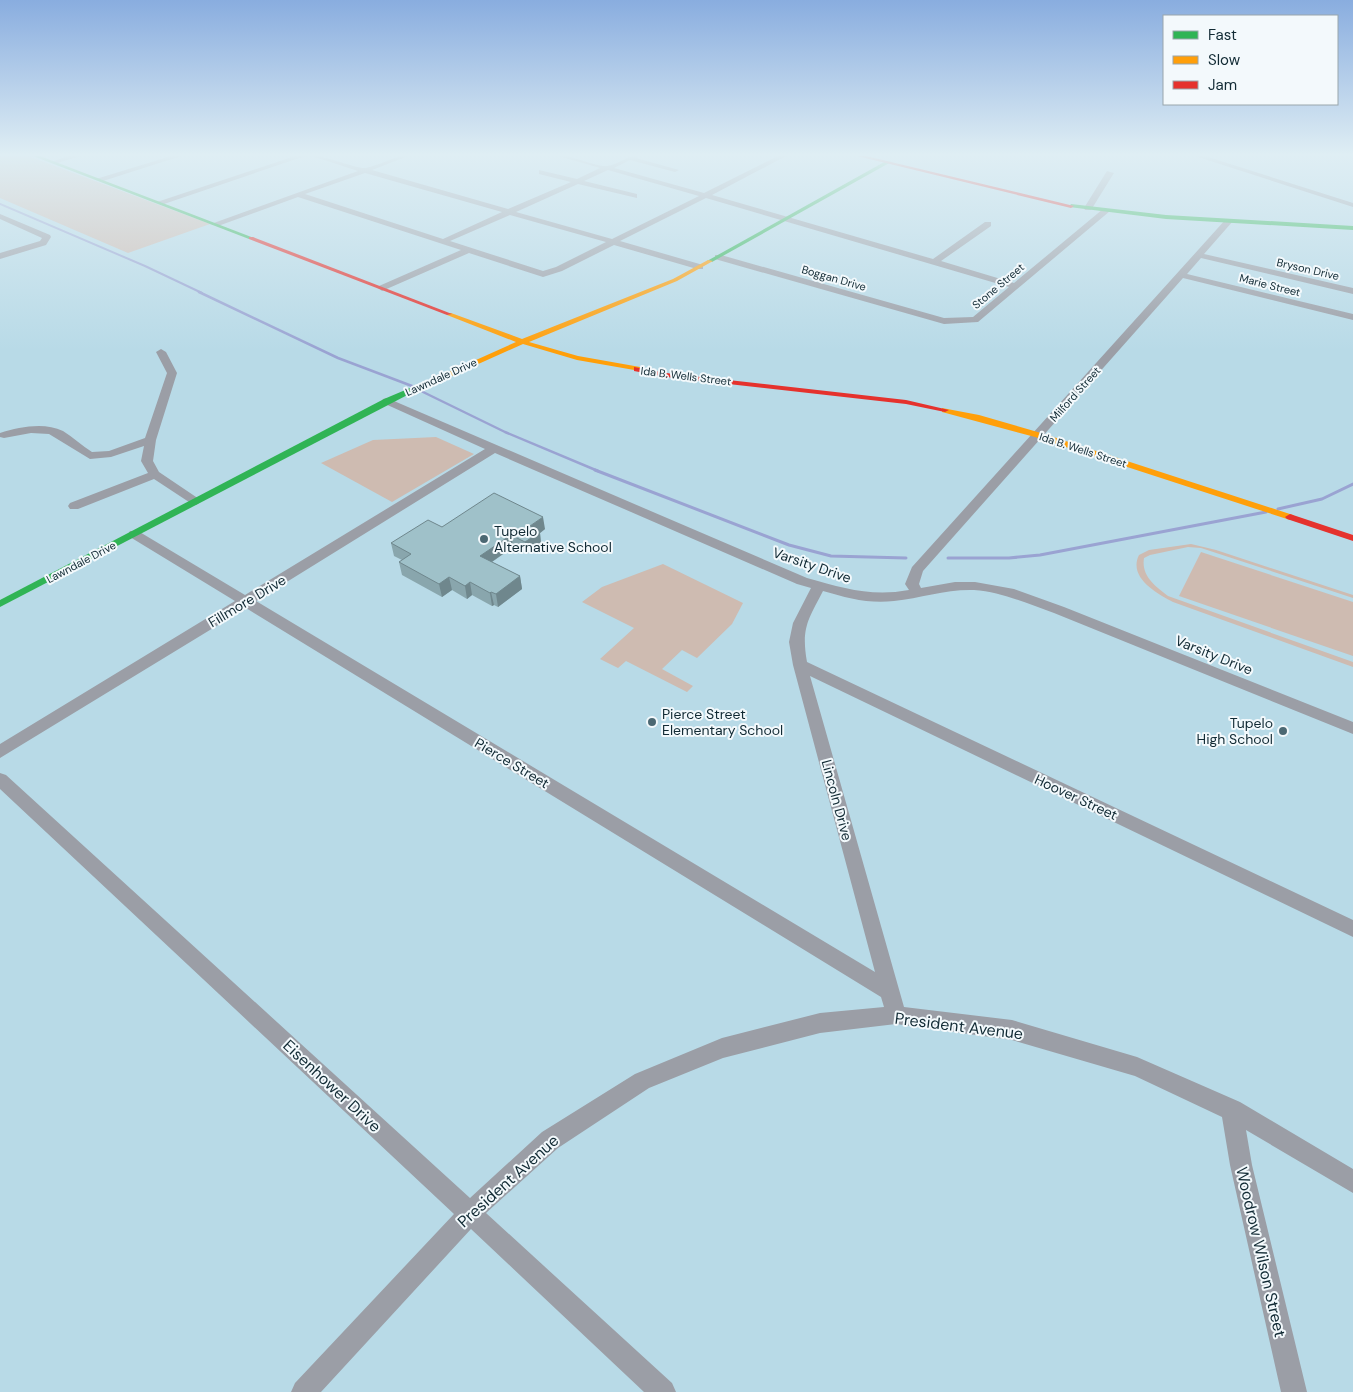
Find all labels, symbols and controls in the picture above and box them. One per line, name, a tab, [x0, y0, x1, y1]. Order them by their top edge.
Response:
legend	[1163, 15, 1338, 105]
text: Fast	[1208, 25, 1237, 45]
text: Slow	[1208, 50, 1241, 70]
text: Jam	[1208, 75, 1237, 95]
street label: Bryson Drive	[1275, 255, 1341, 283]
street label: Stone Street	[969, 260, 1027, 312]
street label: Boggan Drive	[800, 262, 868, 294]
street label: Marie Street	[1238, 271, 1302, 299]
street label: Lawndale Drive	[403, 355, 479, 399]
street label: Ida B. Wells Street	[640, 364, 732, 388]
street label: Milford Street	[1047, 364, 1103, 424]
street label: Ida B. Wells Street	[1038, 429, 1128, 471]
place label: Tupelo Alternative School	[494, 522, 612, 556]
marker: Tupelo Alternative School	[478, 533, 490, 545]
street label: Lawndale Drive	[44, 538, 118, 586]
street label: Varsity Drive	[770, 543, 854, 587]
street label: Fillmore Drive	[205, 571, 289, 631]
street label: Varsity Drive	[1173, 631, 1255, 679]
place label: Pierce Street Elementary School	[662, 705, 783, 739]
place label: Tupelo High School	[1197, 714, 1273, 748]
marker: Pierce Street Elementary School	[646, 716, 658, 728]
marker: Tupelo High School	[1277, 725, 1289, 737]
street label: Pierce Street	[471, 734, 553, 792]
street label: Lincoln Drive	[818, 758, 856, 843]
street label: Hoover Street	[1032, 770, 1120, 824]
street label: President Avenue	[894, 1008, 1024, 1044]
street label: Eisenhower Drive	[279, 1035, 385, 1137]
street label: President Avenue	[453, 1130, 563, 1232]
street label: Woodrow Wilson Street	[1231, 1165, 1291, 1339]

